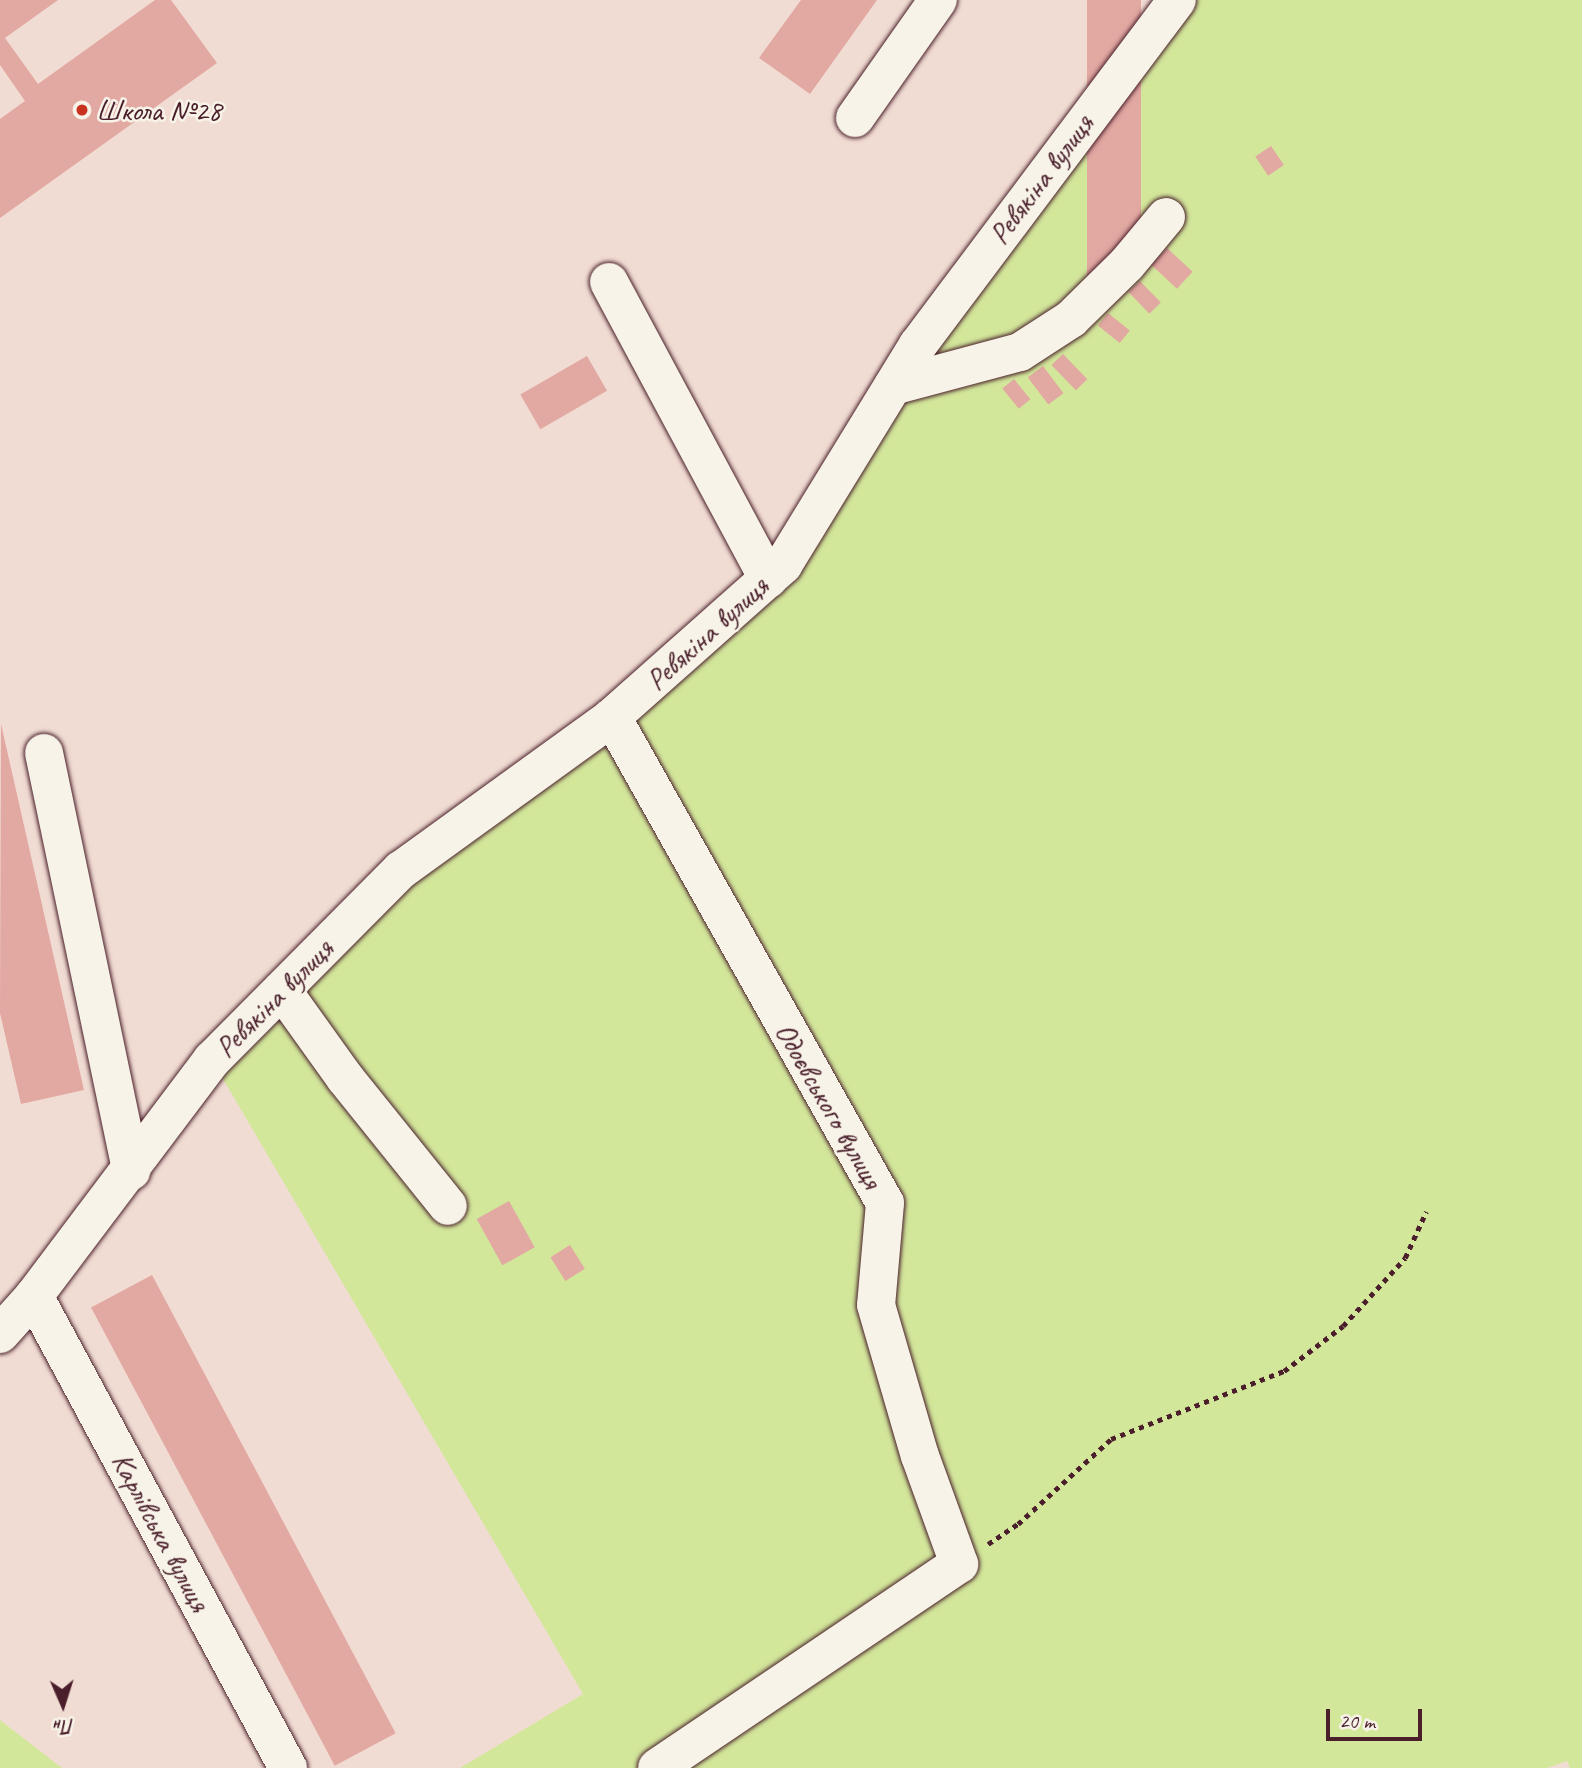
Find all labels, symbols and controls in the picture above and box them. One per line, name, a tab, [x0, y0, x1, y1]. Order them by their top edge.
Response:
place label: Школа №28	[96, 92, 221, 128]
marker: Школа №28	[74, 102, 90, 118]
street label: Ревякіна вулиця	[980, 107, 1102, 251]
street label: Ревякіна вулиця	[638, 568, 776, 698]
street label: Ревякіна вулиця	[207, 931, 341, 1065]
street label: Одоєвського вулиця	[767, 1015, 891, 1195]
street label: Карлівська вулиця	[104, 1446, 218, 1618]
north arrow	[28, 1670, 98, 1740]
scale bar	[1330, 1694, 1426, 1738]
text: 20 m	[1339, 1708, 1375, 1734]
text: Пн	[54, 1713, 75, 1738]

